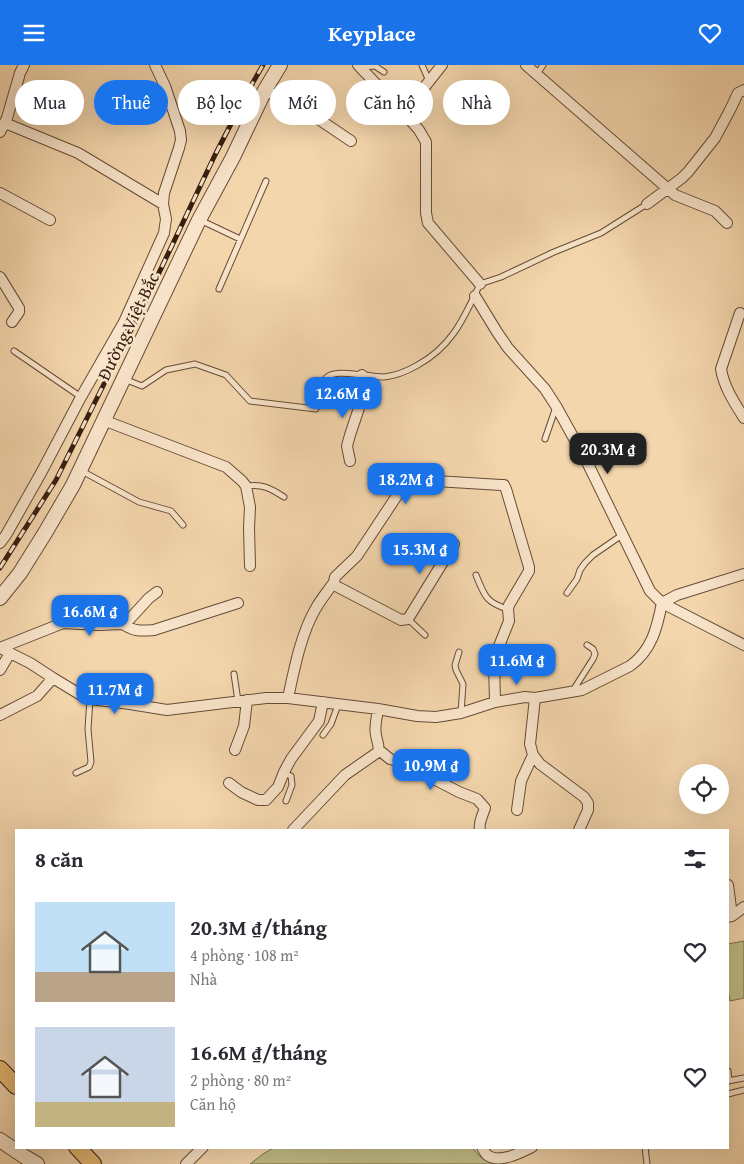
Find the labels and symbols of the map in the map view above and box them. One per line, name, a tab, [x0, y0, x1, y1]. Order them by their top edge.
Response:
street label: Đường Việt Bắc	[90, 267, 166, 385]
pin: 12.6M ₫	[297, 377, 389, 419]
pin: 20.3M ₫	[562, 433, 654, 475]
pin: 18.2M ₫	[360, 463, 452, 505]
pin: 15.3M ₫	[374, 533, 466, 575]
pin: 16.6M ₫	[44, 595, 136, 637]
pin: 11.6M ₫	[471, 643, 563, 686]
pin: 11.7M ₫	[69, 673, 161, 715]
pin: 10.9M ₫	[385, 749, 477, 791]

